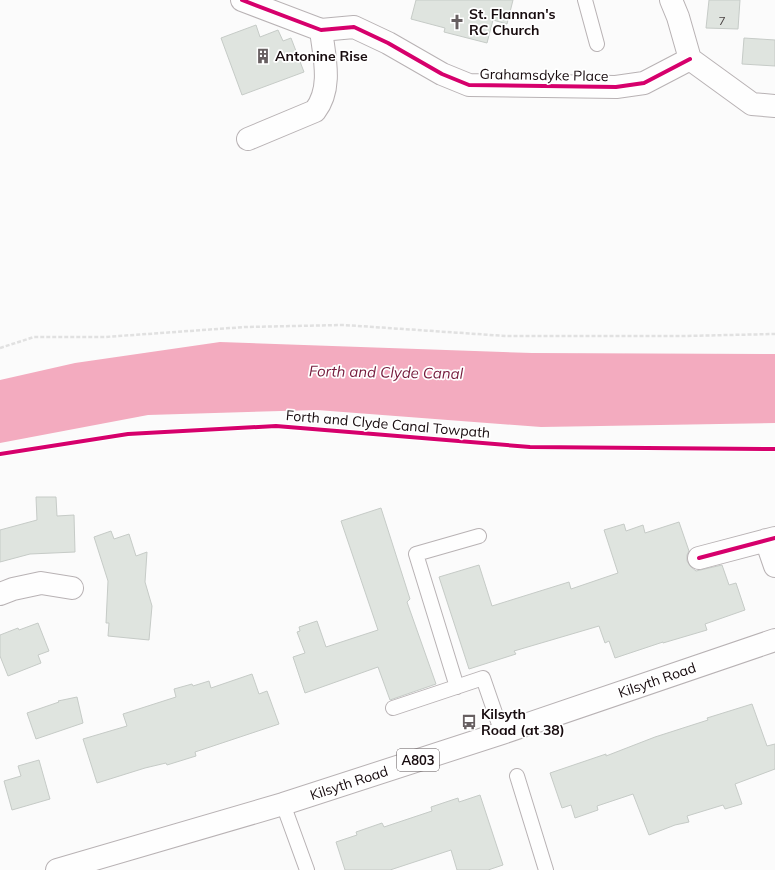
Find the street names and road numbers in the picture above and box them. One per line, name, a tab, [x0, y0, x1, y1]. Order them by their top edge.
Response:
street label: Grahamsdyke Place	[479, 65, 609, 85]
street label: Forth and Clyde Canal Towpath	[285, 406, 491, 442]
street label: Kilsyth Road	[616, 658, 698, 702]
road number: A803	[397, 749, 439, 771]
street label: Kilsyth Road	[308, 762, 390, 804]

